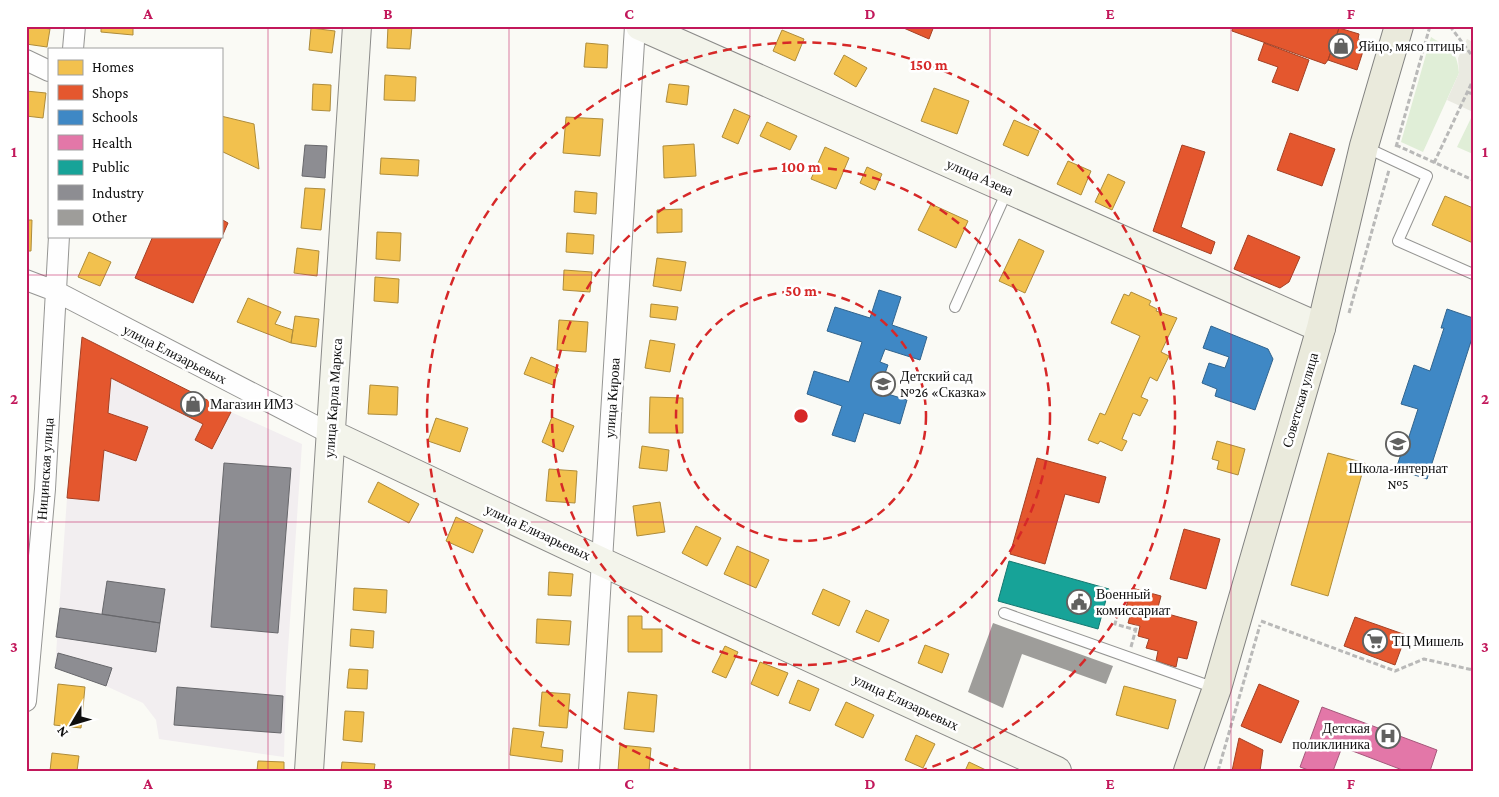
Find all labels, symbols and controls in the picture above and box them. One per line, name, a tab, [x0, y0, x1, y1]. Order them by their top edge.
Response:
text: A	[142, 5, 153, 22]
text: B	[383, 5, 393, 22]
text: C	[624, 5, 634, 22]
text: D	[864, 5, 876, 22]
text: E	[1105, 5, 1115, 22]
text: F	[1347, 5, 1356, 22]
shop icon: Яйцо, мясо птицы	[1328, 33, 1354, 59]
place label: Яйцо, мясо птицы	[1358, 38, 1465, 54]
legend	[48, 48, 222, 238]
text: 150 m	[910, 57, 948, 73]
text: Homes	[92, 59, 134, 75]
text: Shops	[92, 85, 128, 102]
text: Schools	[92, 109, 138, 125]
text: Health	[92, 135, 132, 151]
text: 1	[11, 143, 17, 160]
text: 1	[1482, 143, 1488, 160]
street label: улица Азева	[944, 155, 1017, 199]
text: Public	[92, 159, 130, 175]
text: 100 m	[781, 159, 821, 175]
text: Industry	[92, 185, 144, 202]
text: Other	[92, 209, 128, 225]
text: 50 m	[785, 283, 817, 299]
street label: улица Елизарьевых	[120, 321, 230, 387]
street label: улица Карла Маркса	[321, 337, 345, 458]
street label: Советская улица	[1279, 350, 1321, 449]
street label: улица Кирова	[601, 356, 623, 439]
place label: Детский сад №26 «Сказка»	[900, 368, 987, 400]
school or university icon: Детский сад №26 «Сказка»	[870, 371, 896, 397]
text: 2	[10, 390, 18, 407]
text: 2	[1481, 390, 1489, 407]
shop icon: Магазин ИМЗ	[180, 391, 206, 417]
place label: Магазин ИМЗ	[210, 396, 293, 412]
centre of rings	[792, 407, 810, 425]
street label: Ницинская улица	[33, 416, 57, 521]
school or university icon: Школа-интернат №5	[1385, 431, 1411, 457]
place label: Школа-интернат №5	[1348, 460, 1448, 492]
street label: улица Елизарьевых	[483, 501, 593, 563]
place label: Военный комиссариат	[1096, 586, 1170, 618]
public building icon: Военный комиссариат	[1066, 589, 1092, 615]
supermarket icon: ТЦ Мишель	[1362, 628, 1388, 654]
place label: ТЦ Мишель	[1392, 633, 1464, 649]
text: 3	[10, 638, 18, 655]
text: 3	[1481, 638, 1489, 655]
street label: улица Елизарьевых	[851, 671, 961, 733]
north arrow	[48, 700, 98, 750]
place label: Детская поликлиника	[1292, 720, 1371, 752]
text: N	[52, 723, 71, 741]
hospital icon: Детская поликлиника	[1375, 723, 1401, 749]
text: A	[142, 775, 153, 792]
text: B	[383, 775, 393, 792]
text: C	[624, 775, 634, 792]
text: D	[864, 775, 876, 792]
text: E	[1105, 775, 1115, 792]
text: F	[1347, 775, 1356, 792]

